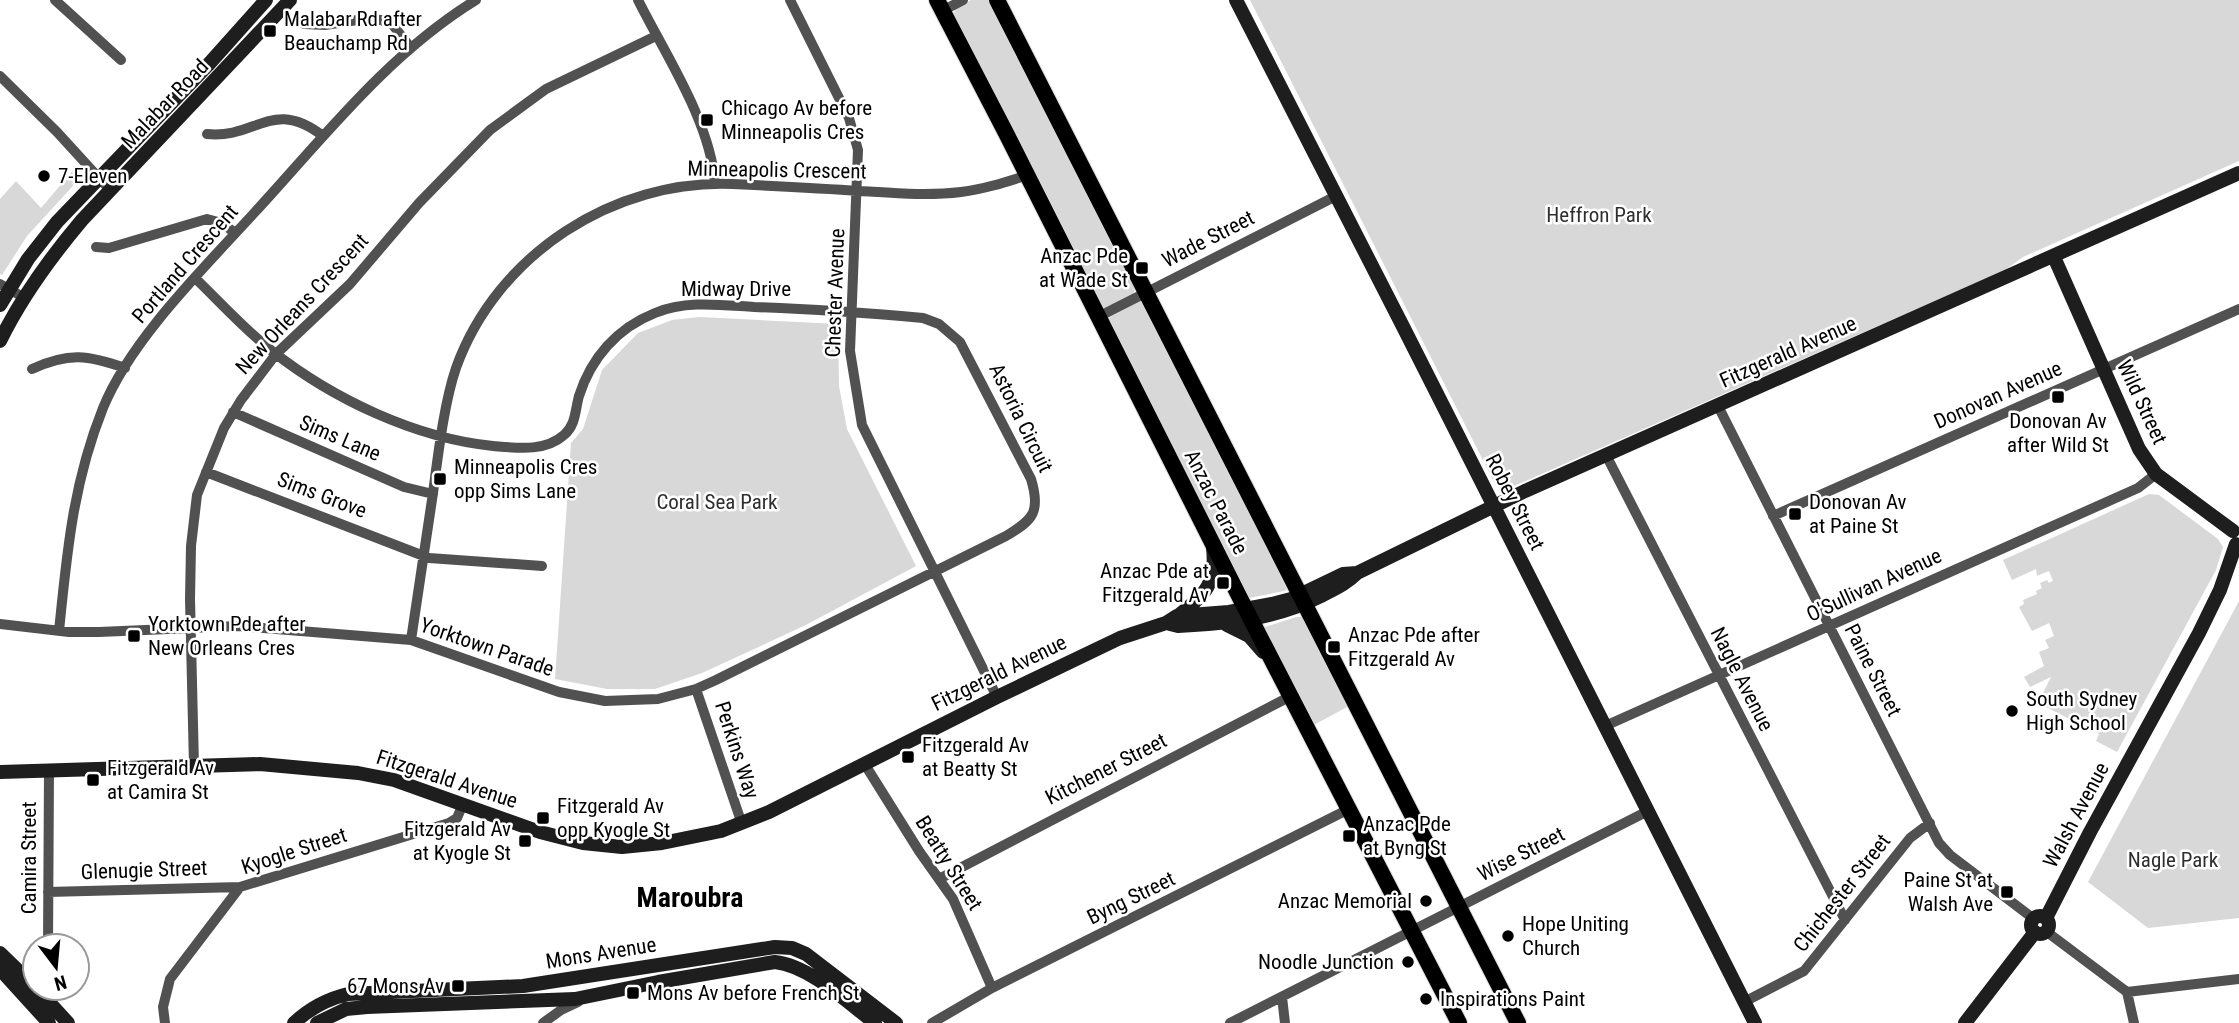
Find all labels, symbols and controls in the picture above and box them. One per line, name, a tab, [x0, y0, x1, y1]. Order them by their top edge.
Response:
place label: Malabar Rd after Beauchamp Rd	[284, 7, 422, 55]
marker: Malabar Rd after Beauchamp Rd	[262, 23, 278, 39]
street label: Malabar Road	[117, 54, 213, 154]
place label: Chicago Av before Minneapolis Cres	[721, 96, 872, 144]
marker: Chicago Av before Minneapolis Cres	[699, 112, 715, 128]
street label: Minneapolis Crescent	[687, 156, 867, 184]
place label: 7-Eleven	[58, 164, 127, 188]
marker: 7-Eleven	[36, 168, 52, 184]
street label: Portland Crescent	[127, 200, 243, 328]
park label: Heffron Park	[1546, 203, 1652, 227]
street label: Wade Street	[1158, 206, 1258, 272]
street label: Chester Avenue	[821, 228, 849, 358]
street label: New Orleans Crescent	[231, 229, 373, 379]
place label: Anzac Pde at Wade St	[1039, 244, 1128, 292]
marker: Anzac Pde at Wade St	[1134, 260, 1150, 276]
street label: Midway Drive	[681, 277, 791, 301]
street label: Fitzgerald Avenue	[1716, 311, 1860, 393]
street label: Donovan Avenue	[1930, 356, 2066, 434]
street label: Wild Street	[2112, 356, 2172, 448]
street label: Astoria Circuit	[984, 360, 1058, 476]
marker: Donovan Av after Wild St	[2050, 389, 2066, 405]
place label: Donovan Av after Wild St	[2007, 409, 2109, 457]
street label: Sims Lane	[296, 410, 384, 466]
street label: Anzac Parade	[1179, 446, 1253, 558]
street label: Robey Street	[1481, 450, 1549, 554]
place label: Minneapolis Cres opp Sims Lane	[454, 455, 597, 503]
street label: Sims Grove	[274, 467, 370, 523]
marker: Minneapolis Cres opp Sims Lane	[432, 471, 448, 487]
park label: Coral Sea Park	[656, 490, 778, 514]
place label: Donovan Av at Paine St	[1809, 490, 1907, 538]
marker: Donovan Av at Paine St	[1787, 506, 1803, 522]
street label: O'Sullivan Avenue	[1803, 543, 1945, 627]
place label: Anzac Pde at Fitzgerald Av	[1100, 559, 1209, 607]
marker: Anzac Pde at Fitzgerald Av	[1215, 575, 1231, 591]
place label: Yorktown Pde after New Orleans Cres	[148, 612, 306, 660]
street label: Yorktown Parade	[417, 613, 557, 681]
street label: Paine Street	[1840, 620, 1906, 720]
place label: Anzac Pde after Fitzgerald Av	[1348, 623, 1480, 671]
street label: Nagle Avenue	[1706, 623, 1778, 735]
marker: Yorktown Pde after New Orleans Cres	[126, 628, 142, 644]
street label: Fitzgerald Avenue	[928, 630, 1070, 716]
marker: Anzac Pde after Fitzgerald Av	[1326, 639, 1342, 655]
place label: South Sydney High School	[2026, 687, 2138, 735]
street label: Perkins Way	[710, 698, 764, 802]
marker: South Sydney High School	[2004, 703, 2020, 719]
street label: Kitchener Street	[1041, 728, 1171, 810]
place label: Fitzgerald Av at Beatty St	[922, 733, 1029, 781]
street label: Fitzgerald Avenue	[373, 745, 521, 813]
marker: Fitzgerald Av at Beatty St	[900, 749, 916, 765]
place label: Fitzgerald Av at Camira St	[107, 756, 214, 804]
street label: Walsh Avenue	[2038, 758, 2114, 872]
marker: Fitzgerald Av at Camira St	[85, 772, 101, 788]
place label: Fitzgerald Av opp Kyogle St	[557, 794, 670, 842]
street label: Camira Street	[17, 802, 41, 914]
marker: Fitzgerald Av opp Kyogle St	[535, 810, 551, 826]
street label: Beatty Street	[911, 811, 987, 915]
place label: Anzac Pde at Byng St	[1363, 812, 1451, 860]
place label: Fitzgerald Av at Kyogle St	[404, 817, 511, 865]
street label: Wise Street	[1474, 822, 1568, 886]
street label: Kyogle Street	[238, 823, 350, 879]
marker: Anzac Pde at Byng St	[1341, 828, 1357, 844]
street label: Chichester Street	[1789, 829, 1895, 957]
marker: Fitzgerald Av at Kyogle St	[517, 833, 533, 849]
park label: Nagle Park	[2128, 848, 2219, 872]
street label: Glenugie Street	[80, 856, 208, 884]
street label: Byng Street	[1083, 866, 1179, 930]
place label: Paine St at Walsh Ave	[1904, 868, 1993, 916]
district label: Maroubra	[637, 881, 743, 914]
marker: Paine St at Walsh Ave	[1999, 884, 2015, 900]
place label: Anzac Memorial	[1278, 889, 1412, 913]
marker: Anzac Memorial	[1418, 893, 1434, 909]
place label: Hope Uniting Church	[1522, 912, 1629, 960]
marker: Hope Uniting Church	[1500, 928, 1516, 944]
north arrow	[21, 932, 91, 1002]
street label: Mons Avenue	[544, 932, 658, 974]
place label: Noodle Junction	[1258, 950, 1394, 974]
marker: Noodle Junction	[1400, 954, 1416, 970]
text: N	[52, 970, 69, 996]
place label: 67 Mons Av	[347, 974, 444, 998]
marker: 67 Mons Av	[450, 978, 466, 994]
place label: Mons Av before French St	[647, 981, 859, 1005]
marker: Mons Av before French St	[625, 985, 641, 1001]
place label: Inspirations Paint	[1440, 987, 1585, 1011]
marker: Inspirations Paint	[1418, 991, 1434, 1007]

